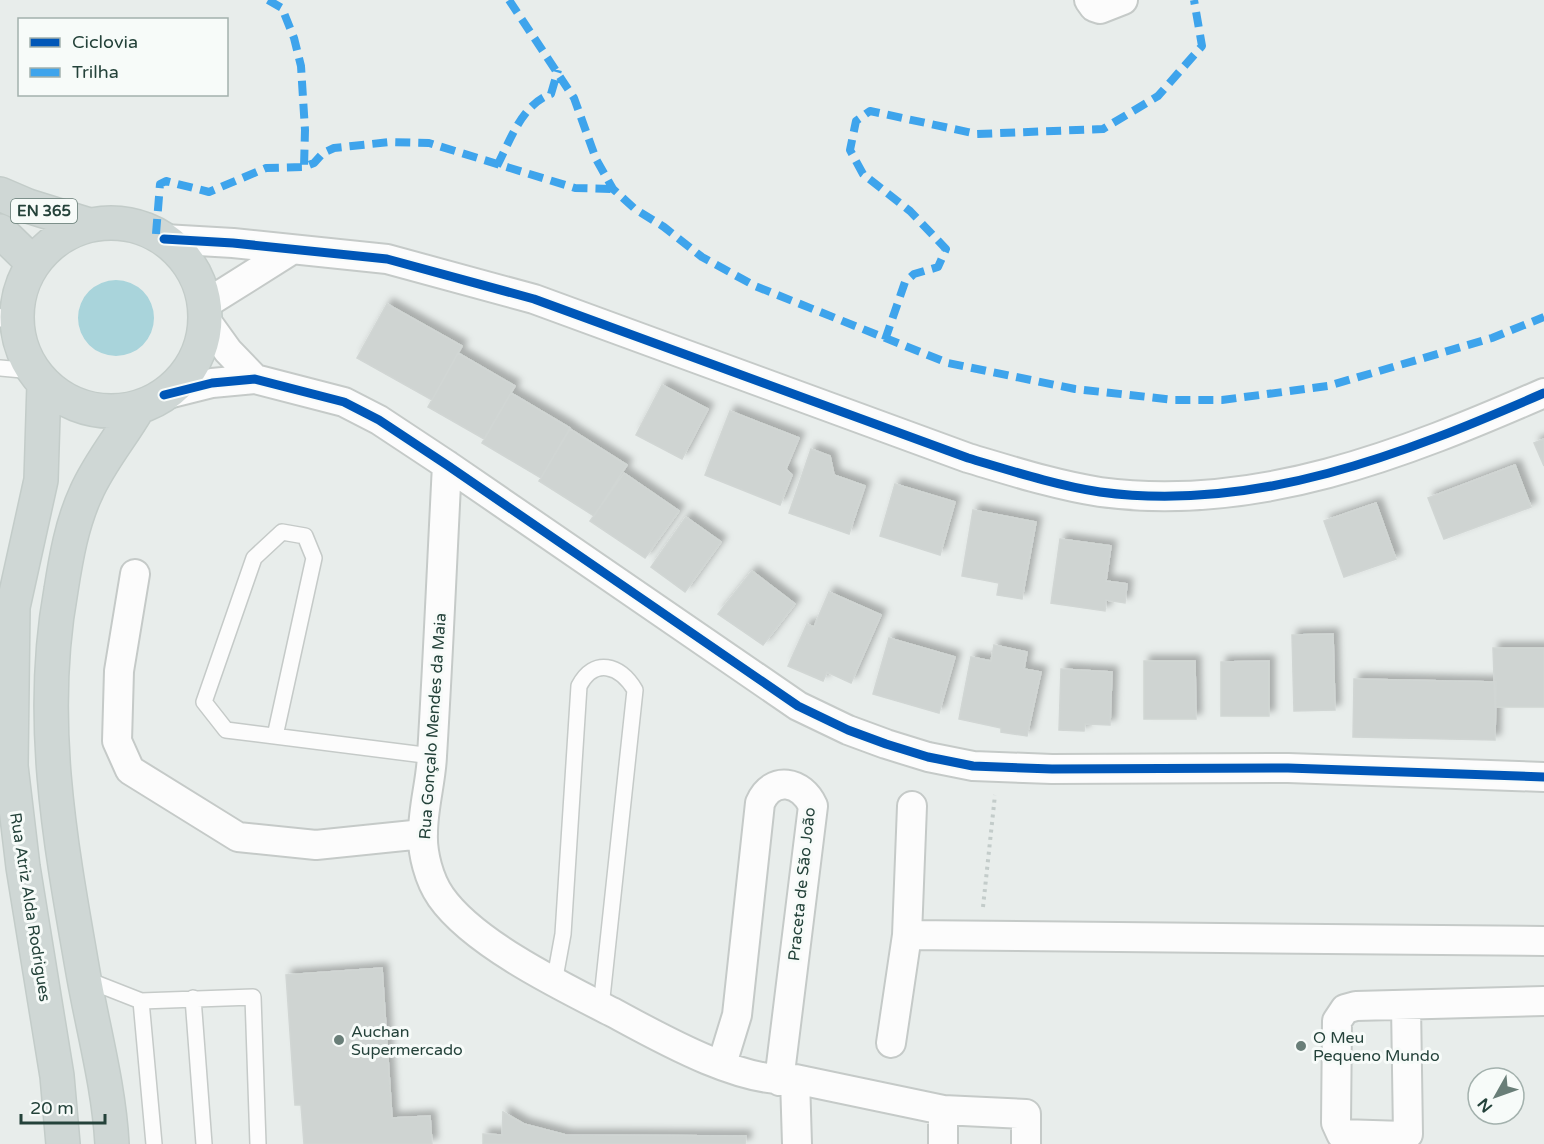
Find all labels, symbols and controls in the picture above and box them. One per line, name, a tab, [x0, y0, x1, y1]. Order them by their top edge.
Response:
legend	[18, 18, 228, 96]
text: Ciclovia	[72, 31, 138, 53]
text: Trilha	[72, 61, 119, 83]
road number: EN 365	[11, 199, 77, 223]
street label: Rua Gonçalo Mendes da Maia	[415, 612, 451, 840]
street label: Praceta de São João	[784, 806, 820, 962]
street label: Rua Atriz Alda Rodrigues	[5, 811, 55, 1003]
place label: Auchan Supermercado	[351, 1022, 463, 1060]
place label: O Meu Pequeno Mundo	[1313, 1028, 1440, 1066]
marker: Auchan Supermercado	[332, 1033, 346, 1047]
marker: O Meu Pequeno Mundo	[1294, 1039, 1308, 1053]
north arrow	[1466, 1066, 1526, 1126]
scale bar	[21, 1087, 105, 1125]
text: N	[1473, 1094, 1497, 1116]
text: 20 m	[30, 1097, 74, 1119]

